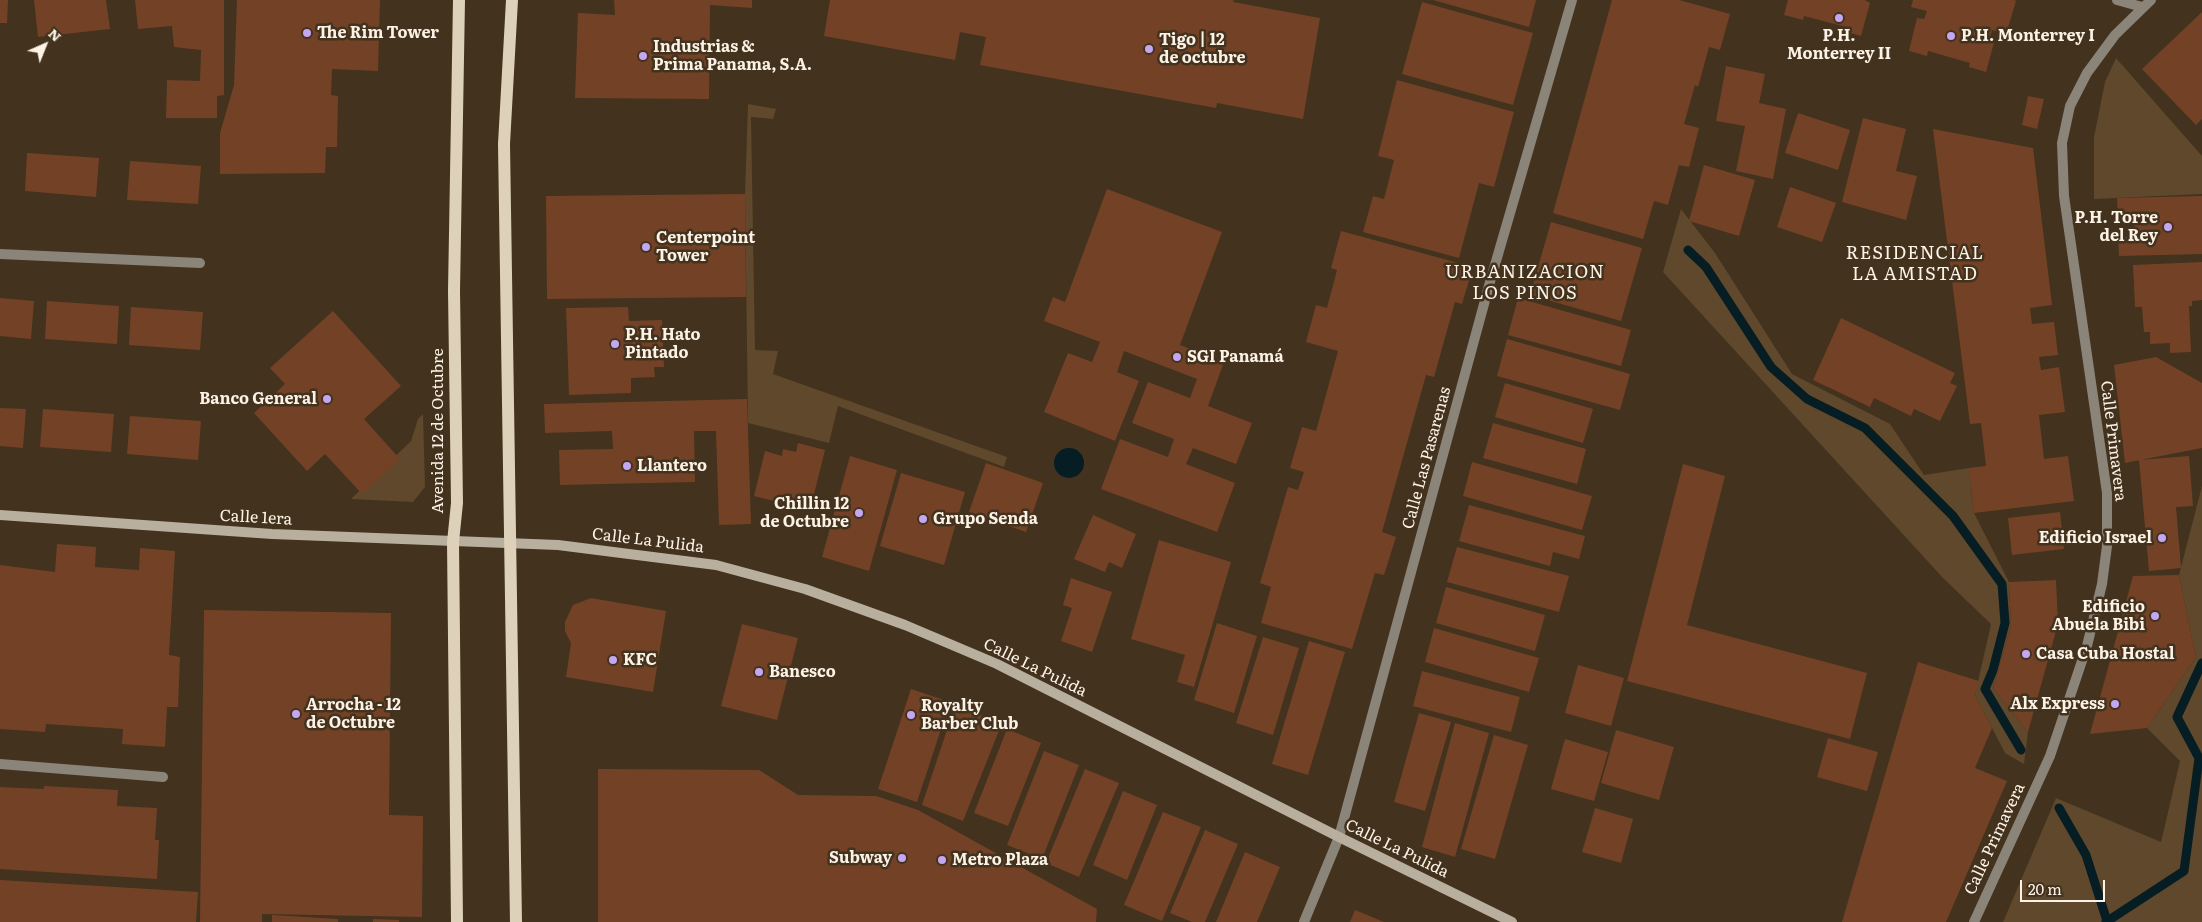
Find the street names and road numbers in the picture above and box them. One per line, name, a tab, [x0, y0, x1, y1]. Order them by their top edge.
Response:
street label: Avenida 12 de Octubre	[428, 348, 448, 514]
street label: Calle Primavera	[2096, 380, 2130, 502]
street label: Calle Las Pasarenas	[1399, 385, 1455, 531]
street label: Calle 1era	[219, 507, 293, 529]
street label: Calle La Pulida	[591, 525, 705, 557]
street label: Calle La Pulida	[980, 635, 1090, 701]
street label: Calle Primavera	[1961, 780, 2029, 898]
street label: Calle La Pulida	[1342, 816, 1452, 882]

